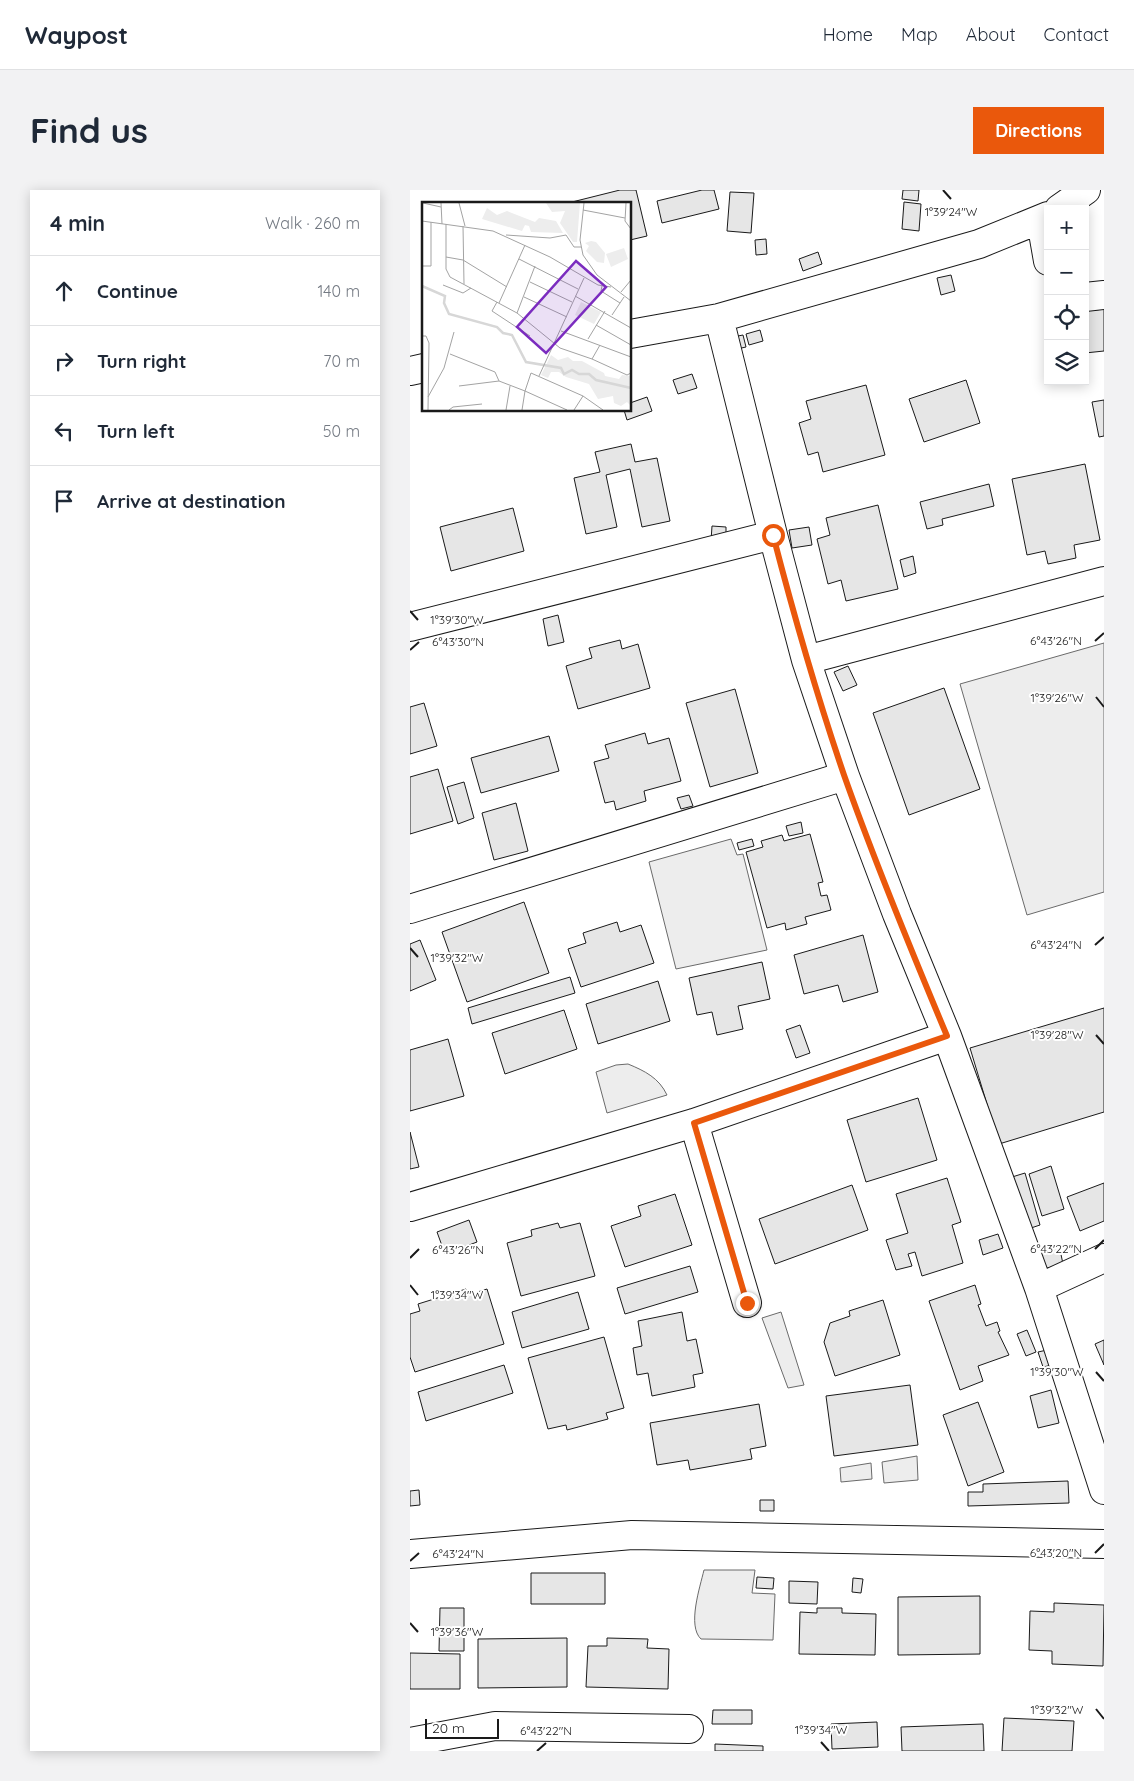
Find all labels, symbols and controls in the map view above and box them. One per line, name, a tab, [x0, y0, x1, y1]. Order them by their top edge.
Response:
text: Waypost	[25, 20, 128, 50]
text: Home	[823, 23, 873, 46]
text: Map	[901, 23, 938, 46]
text: About	[966, 23, 1016, 46]
text: Contact	[1044, 23, 1109, 46]
button: Directions	[973, 107, 1104, 154]
text: Find us	[30, 108, 148, 152]
inset map	[422, 202, 631, 411]
text: 1°39'24"W	[925, 204, 978, 219]
map controls	[1044, 205, 1089, 385]
button: +	[1044, 205, 1089, 250]
text: 4 min	[50, 210, 105, 236]
text: Walk · 260 m	[265, 213, 360, 233]
button: −	[1044, 250, 1089, 295]
icon: ahead	[50, 277, 78, 305]
text: Continue	[97, 279, 178, 303]
text: 140 m	[317, 281, 360, 301]
button: locate	[1044, 295, 1089, 340]
button: layers	[1044, 340, 1089, 385]
icon: right	[50, 347, 78, 375]
text: Turn right	[97, 349, 186, 373]
text: 70 m	[323, 351, 360, 371]
icon: left	[50, 417, 78, 445]
text: Turn left	[97, 419, 175, 443]
text: 50 m	[323, 421, 360, 441]
icon: arrive	[50, 487, 78, 515]
text: Arrive at destination	[97, 489, 286, 513]
route start	[762, 524, 785, 547]
text: 1°39'30"W	[430, 612, 484, 627]
text: 6°43'26"N	[1030, 633, 1082, 648]
text: 6°43'30"N	[432, 634, 484, 649]
text: 1°39'26"W	[1030, 690, 1084, 705]
text: 6°43'24"N	[1030, 937, 1082, 952]
text: 1°39'32"W	[431, 950, 484, 965]
text: 1°39'28"W	[1030, 1027, 1084, 1042]
text: 6°43'22"N	[1030, 1241, 1082, 1256]
text: 6°43'26"N	[432, 1242, 484, 1257]
text: 1°39'34"W	[431, 1287, 484, 1302]
route end	[736, 1292, 759, 1315]
text: 1°39'30"W	[1030, 1364, 1084, 1379]
text: 6°43'20"N	[1030, 1545, 1082, 1560]
text: 6°43'24"N	[432, 1546, 484, 1561]
text: 1°39'36"W	[431, 1624, 484, 1639]
text: 1°39'32"W	[1031, 1702, 1084, 1717]
scale bar	[425, 1716, 499, 1739]
text: 20 m	[432, 1719, 465, 1737]
text: 1°39'34"W	[795, 1722, 848, 1737]
text: 6°43'22"N	[520, 1723, 572, 1738]

